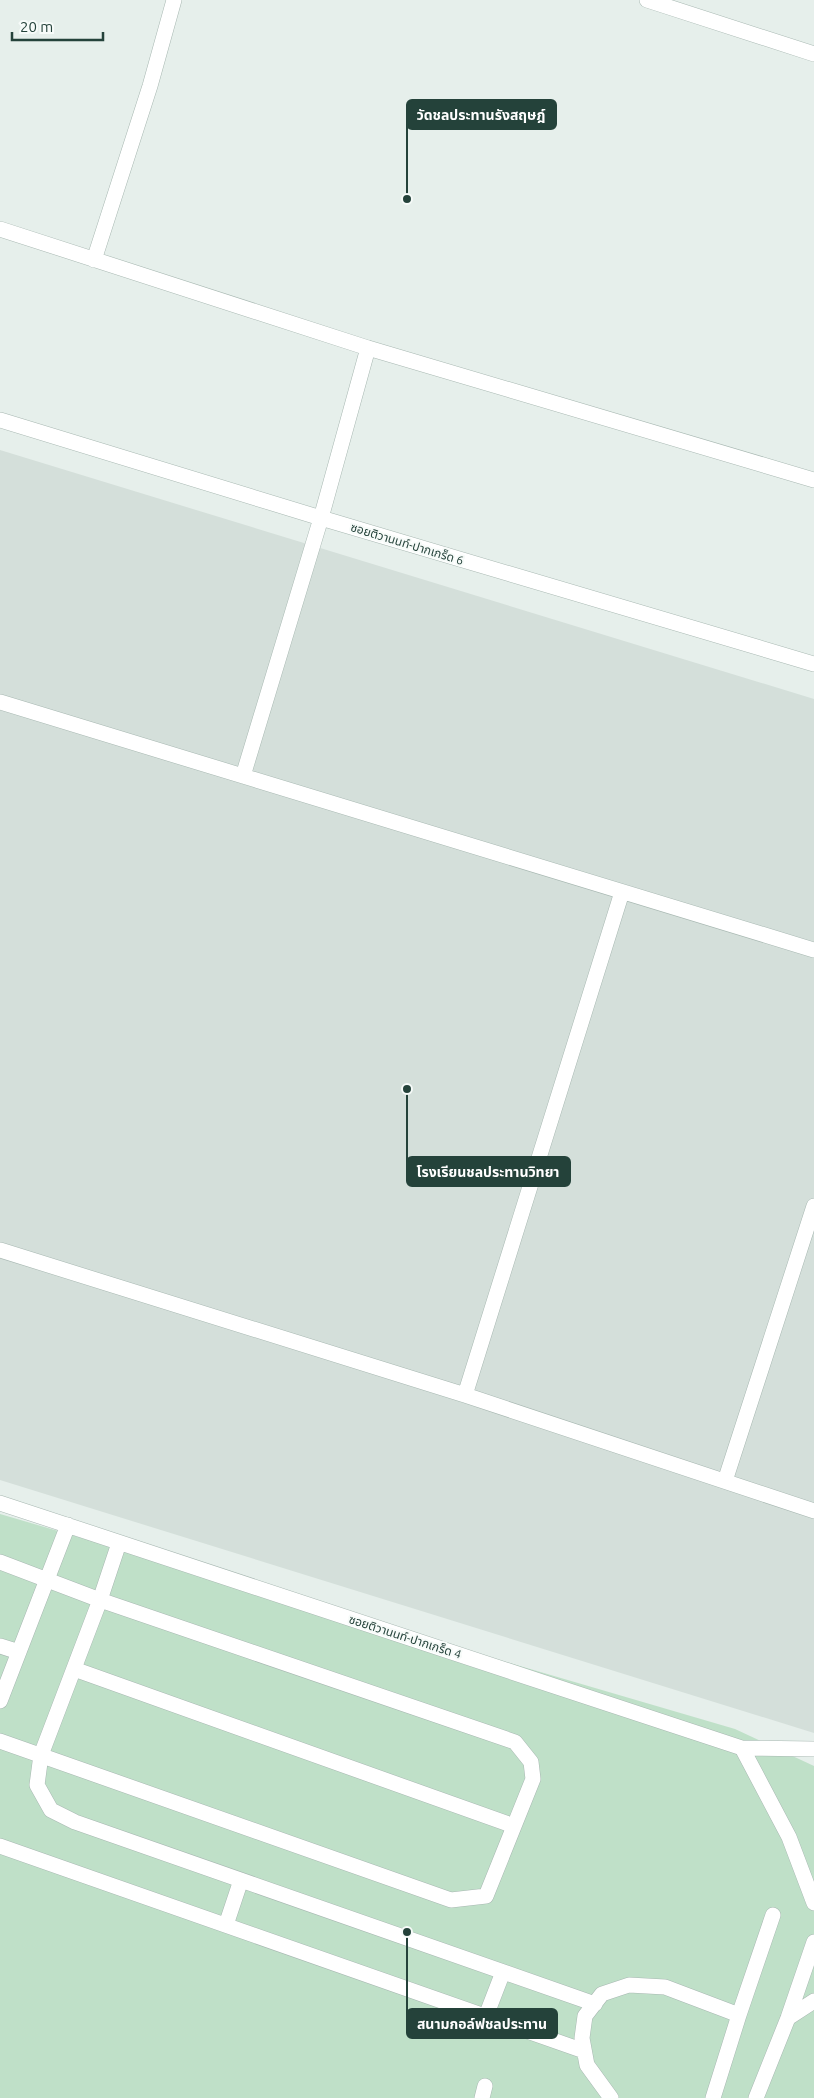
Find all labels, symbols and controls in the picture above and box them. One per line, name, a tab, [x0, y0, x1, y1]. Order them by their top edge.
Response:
scale bar	[12, 10, 104, 42]
text: 20 m	[20, 18, 53, 35]
callout: วัดชลประทานรังสฤษฎ์	[407, 100, 556, 129]
text: วัดชลประทานรังสฤษฎ์	[417, 107, 545, 123]
street label: ซอยติวานนท์-ปากเกร็ด 6	[349, 520, 465, 567]
callout: โรงเรียนชลประทานวิทยา	[407, 1157, 570, 1186]
text: โรงเรียนชลประทานวิทยา	[417, 1164, 559, 1180]
street label: ซอยติวานนท์-ปากเกร็ด 4	[347, 1612, 463, 1661]
callout: สนามกอล์ฟชลประทาน	[407, 2009, 557, 2038]
text: สนามกอล์ฟชลประทาน	[417, 2016, 547, 2032]

